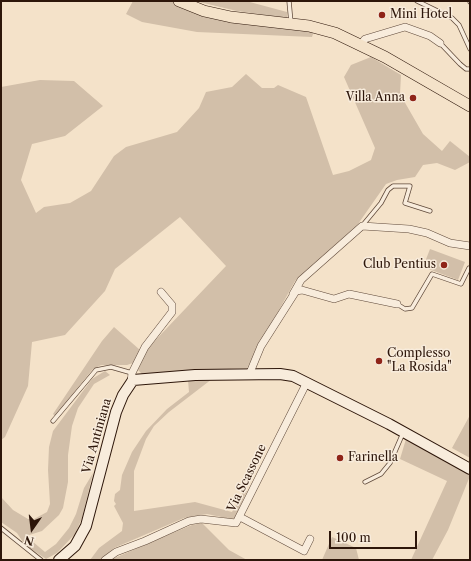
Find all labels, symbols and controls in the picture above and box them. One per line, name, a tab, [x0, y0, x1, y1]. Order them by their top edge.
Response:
place label: Mini Hotel	[390, 8, 452, 22]
marker: Mini Hotel	[377, 10, 387, 20]
place label: Villa Anna	[346, 91, 405, 105]
marker: Villa Anna	[408, 93, 418, 103]
place label: Club Pentius	[363, 258, 436, 272]
marker: Club Pentius	[439, 260, 449, 270]
place label: Complesso "La Rosida"	[387, 347, 452, 375]
marker: Complesso "La Rosida"	[374, 356, 384, 366]
street label: Via Antiniana	[79, 397, 115, 475]
street label: Via Scassone	[224, 442, 270, 514]
place label: Farinella	[348, 451, 398, 465]
marker: Farinella	[335, 453, 345, 463]
north arrow	[12, 509, 52, 549]
scale bar	[331, 523, 419, 549]
text: 100 m	[336, 530, 371, 545]
text: N	[23, 533, 35, 549]

